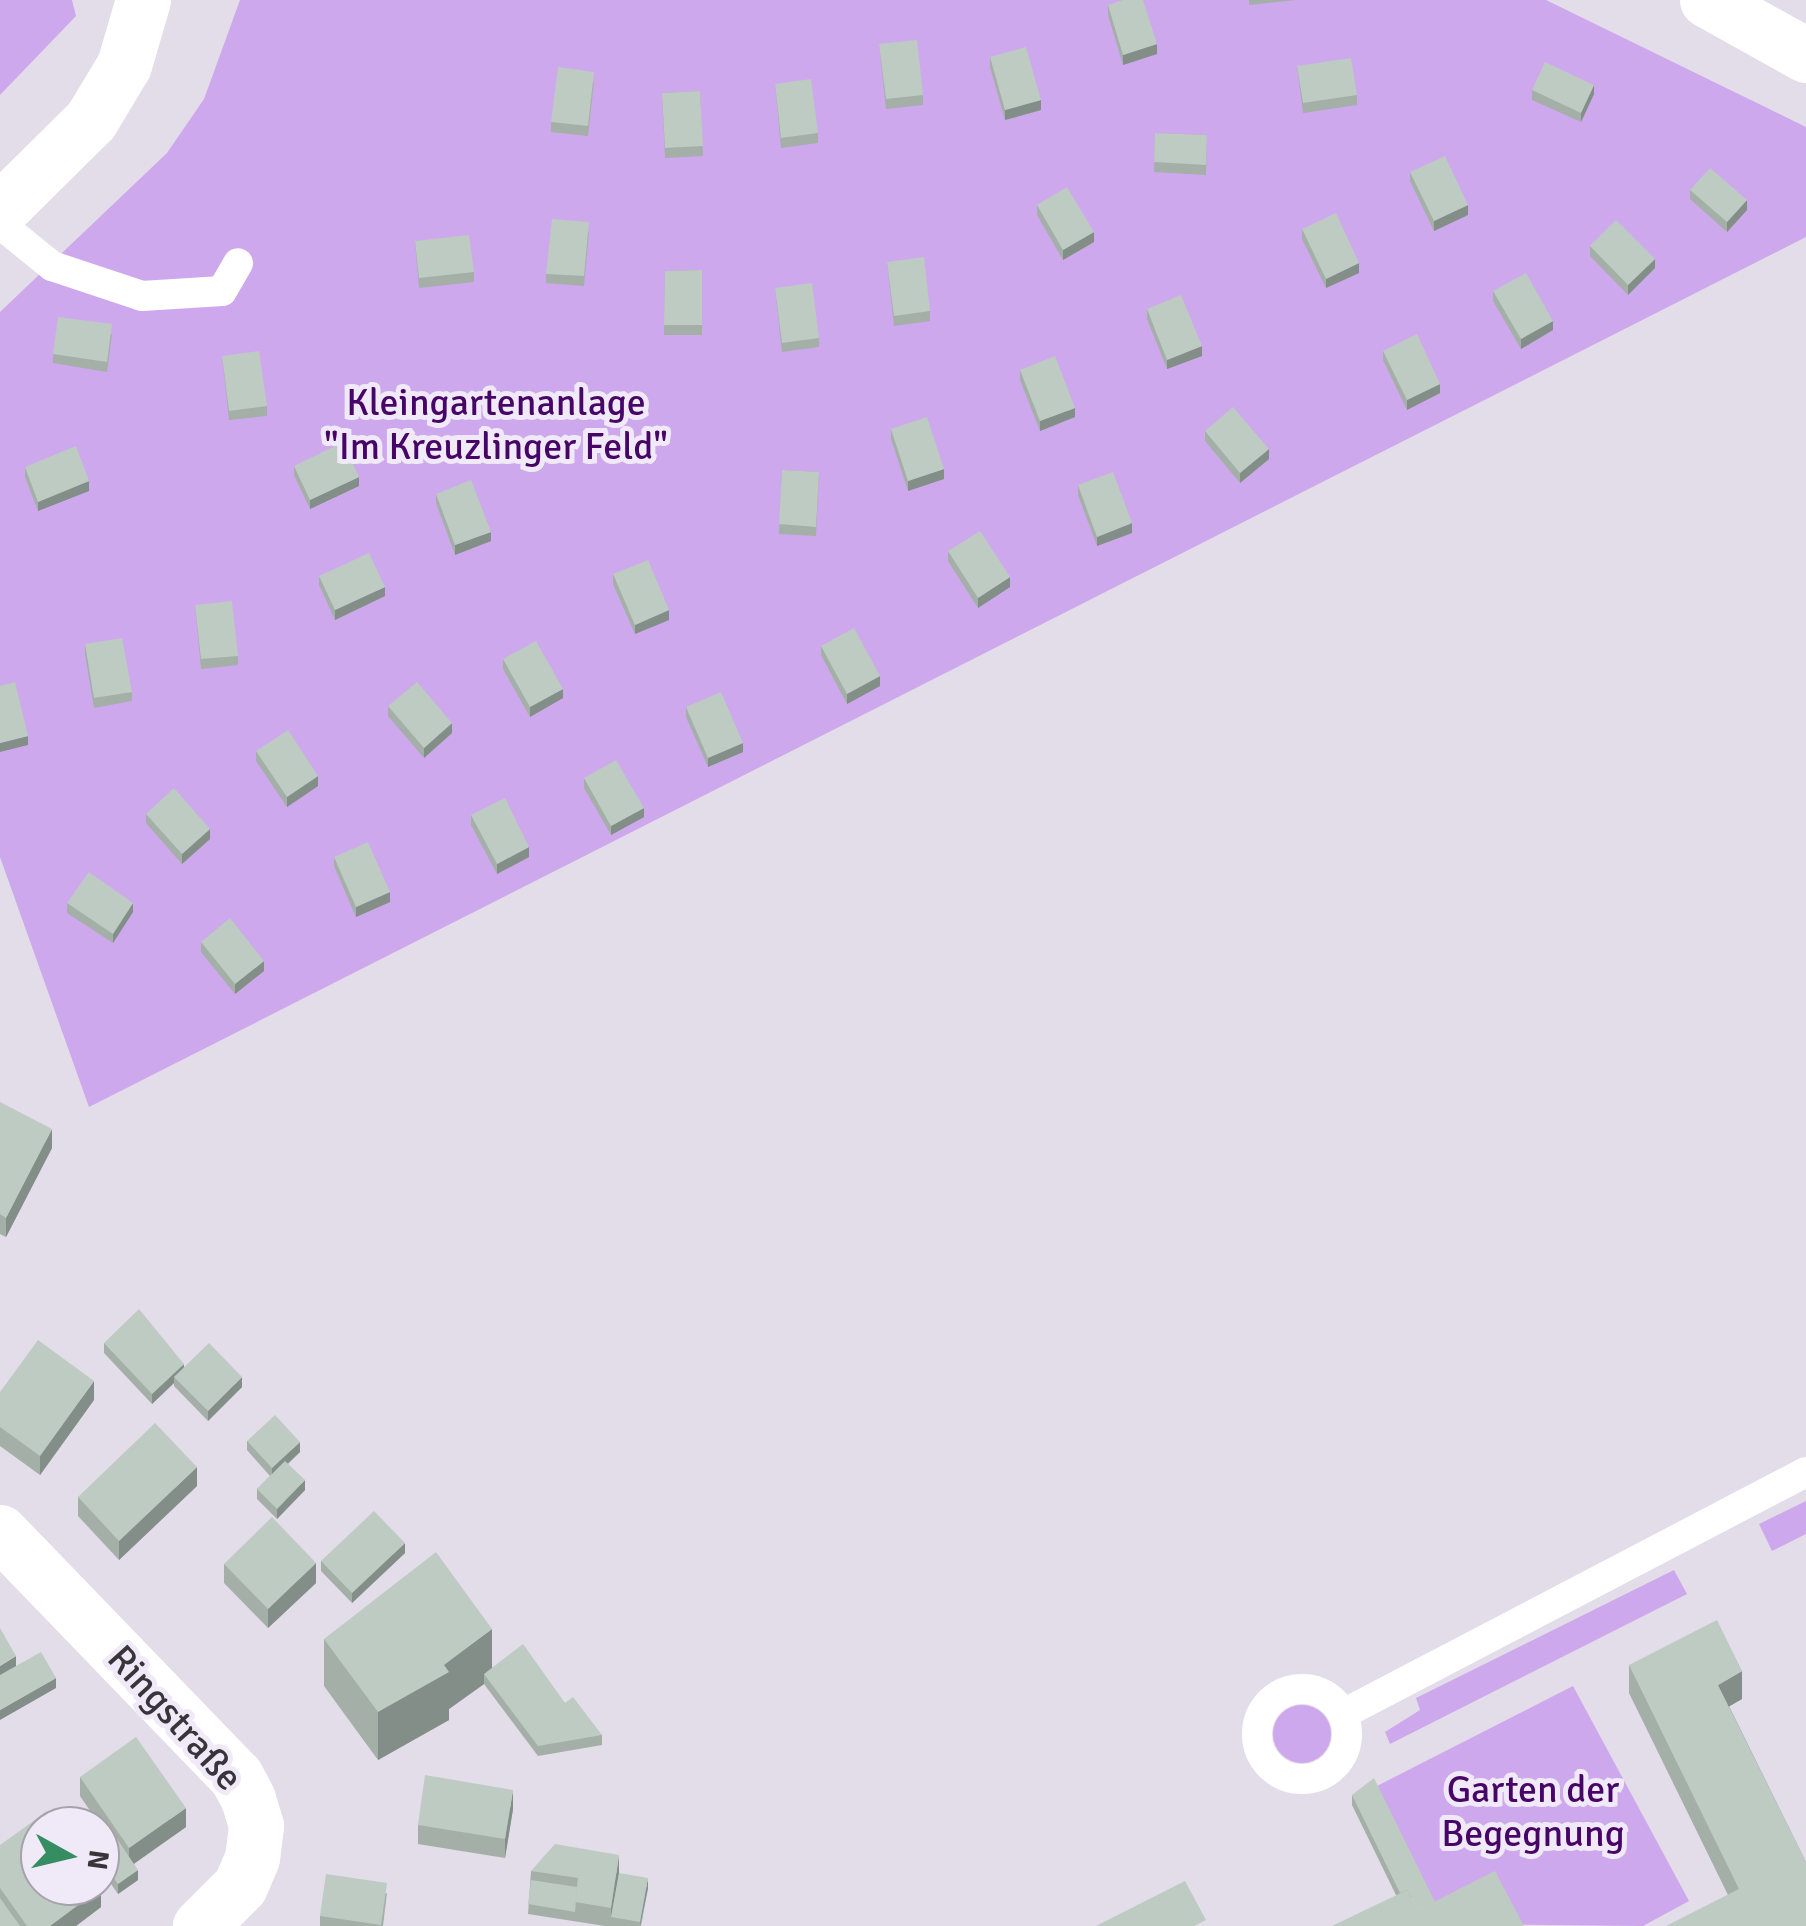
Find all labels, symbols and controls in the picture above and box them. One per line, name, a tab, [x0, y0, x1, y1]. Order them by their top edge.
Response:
park label: Kleingartenanlage "Im Kreuzlinger Feld"	[324, 380, 668, 469]
street label: Ringstraße	[98, 1636, 252, 1800]
park label: Garten der Begegnung	[1441, 1767, 1625, 1856]
north arrow	[20, 1806, 120, 1906]
text: N	[80, 1848, 116, 1872]

